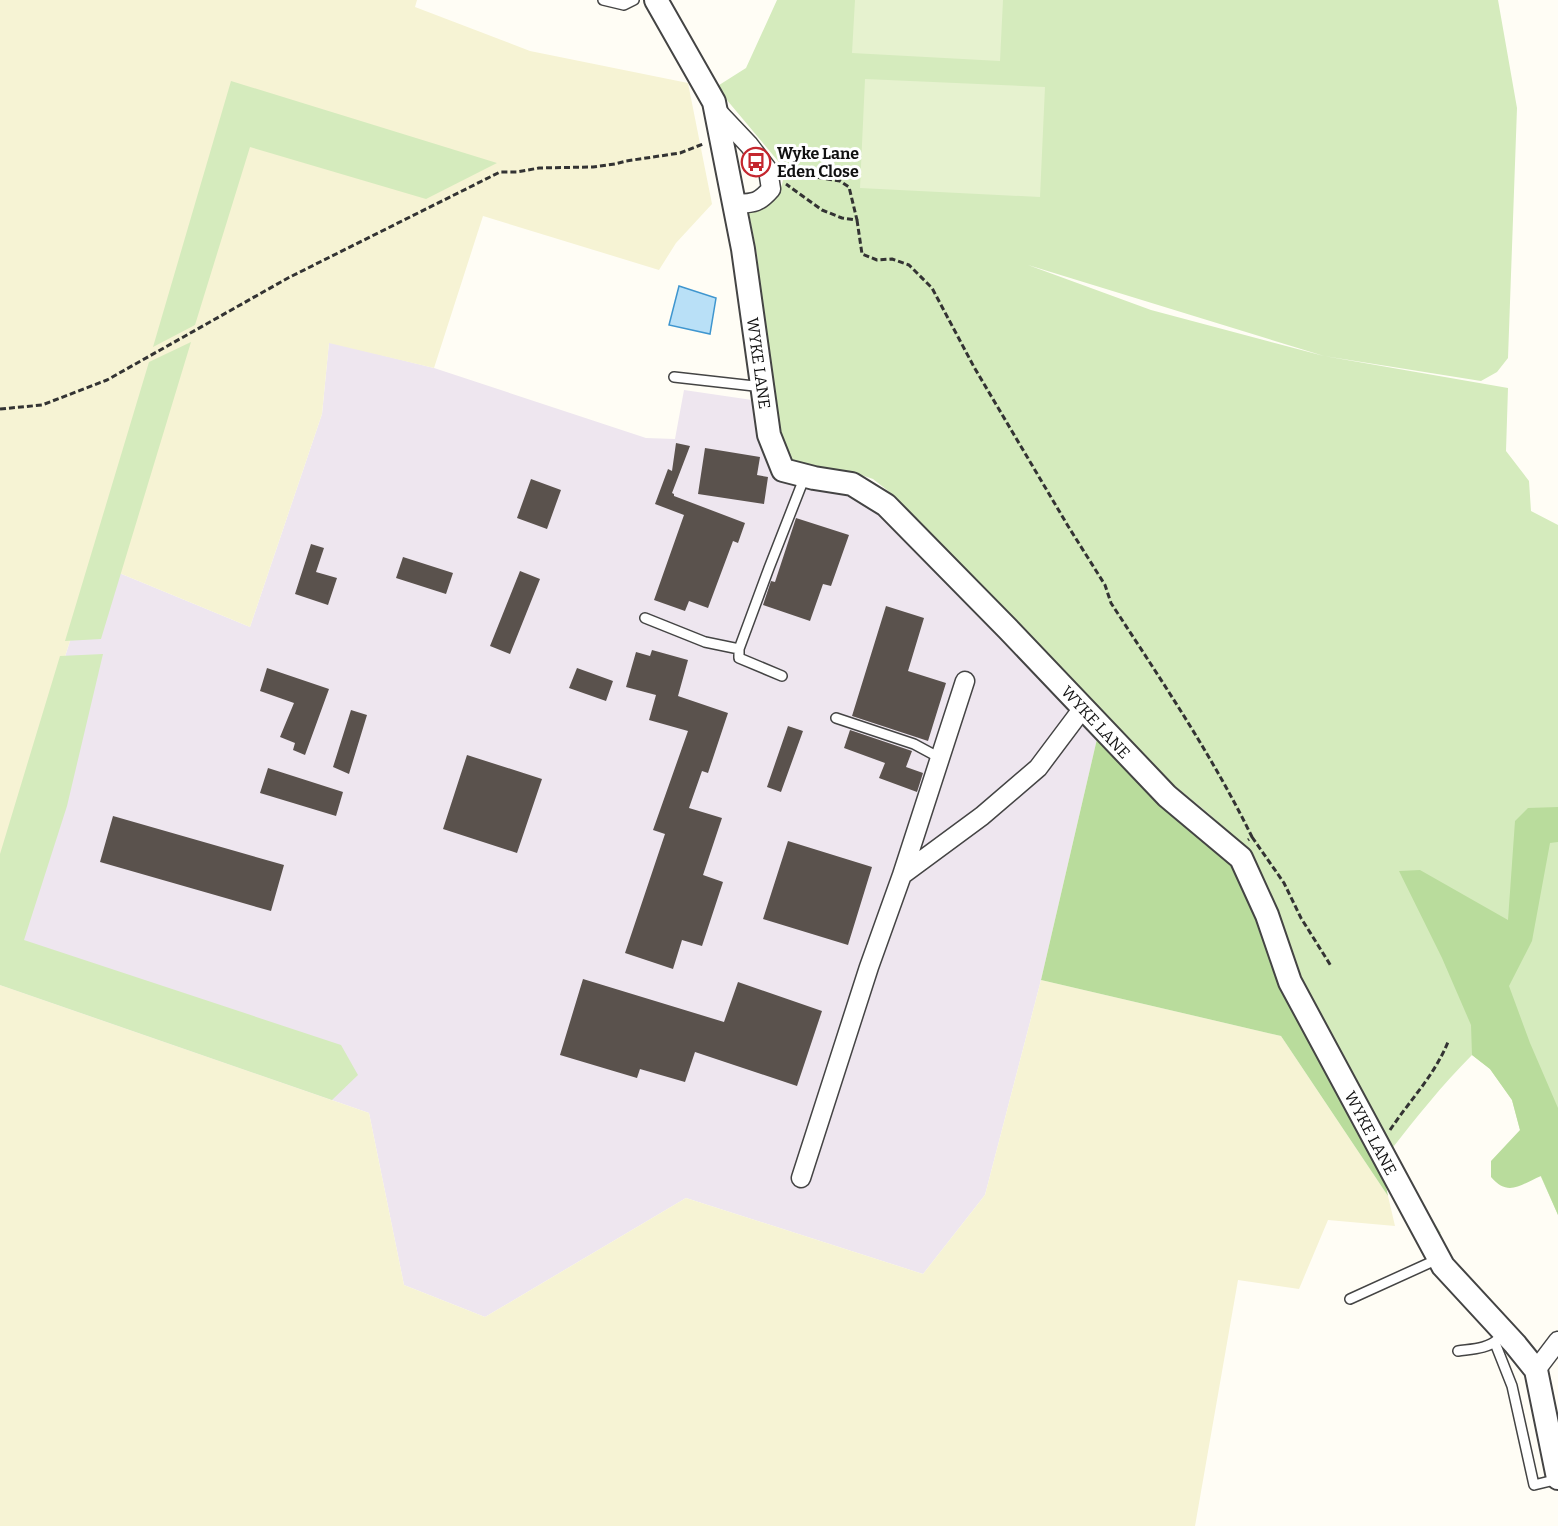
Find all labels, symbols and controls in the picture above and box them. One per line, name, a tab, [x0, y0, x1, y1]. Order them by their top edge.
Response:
place label: Wyke Lane Eden Close	[777, 144, 859, 181]
bus stop icon: Wyke Lane Eden Close	[740, 146, 772, 178]
street label: WYKE LANE	[743, 316, 774, 410]
street label: WYKE LANE	[1057, 682, 1134, 763]
street label: WYKE LANE	[1340, 1088, 1401, 1178]

